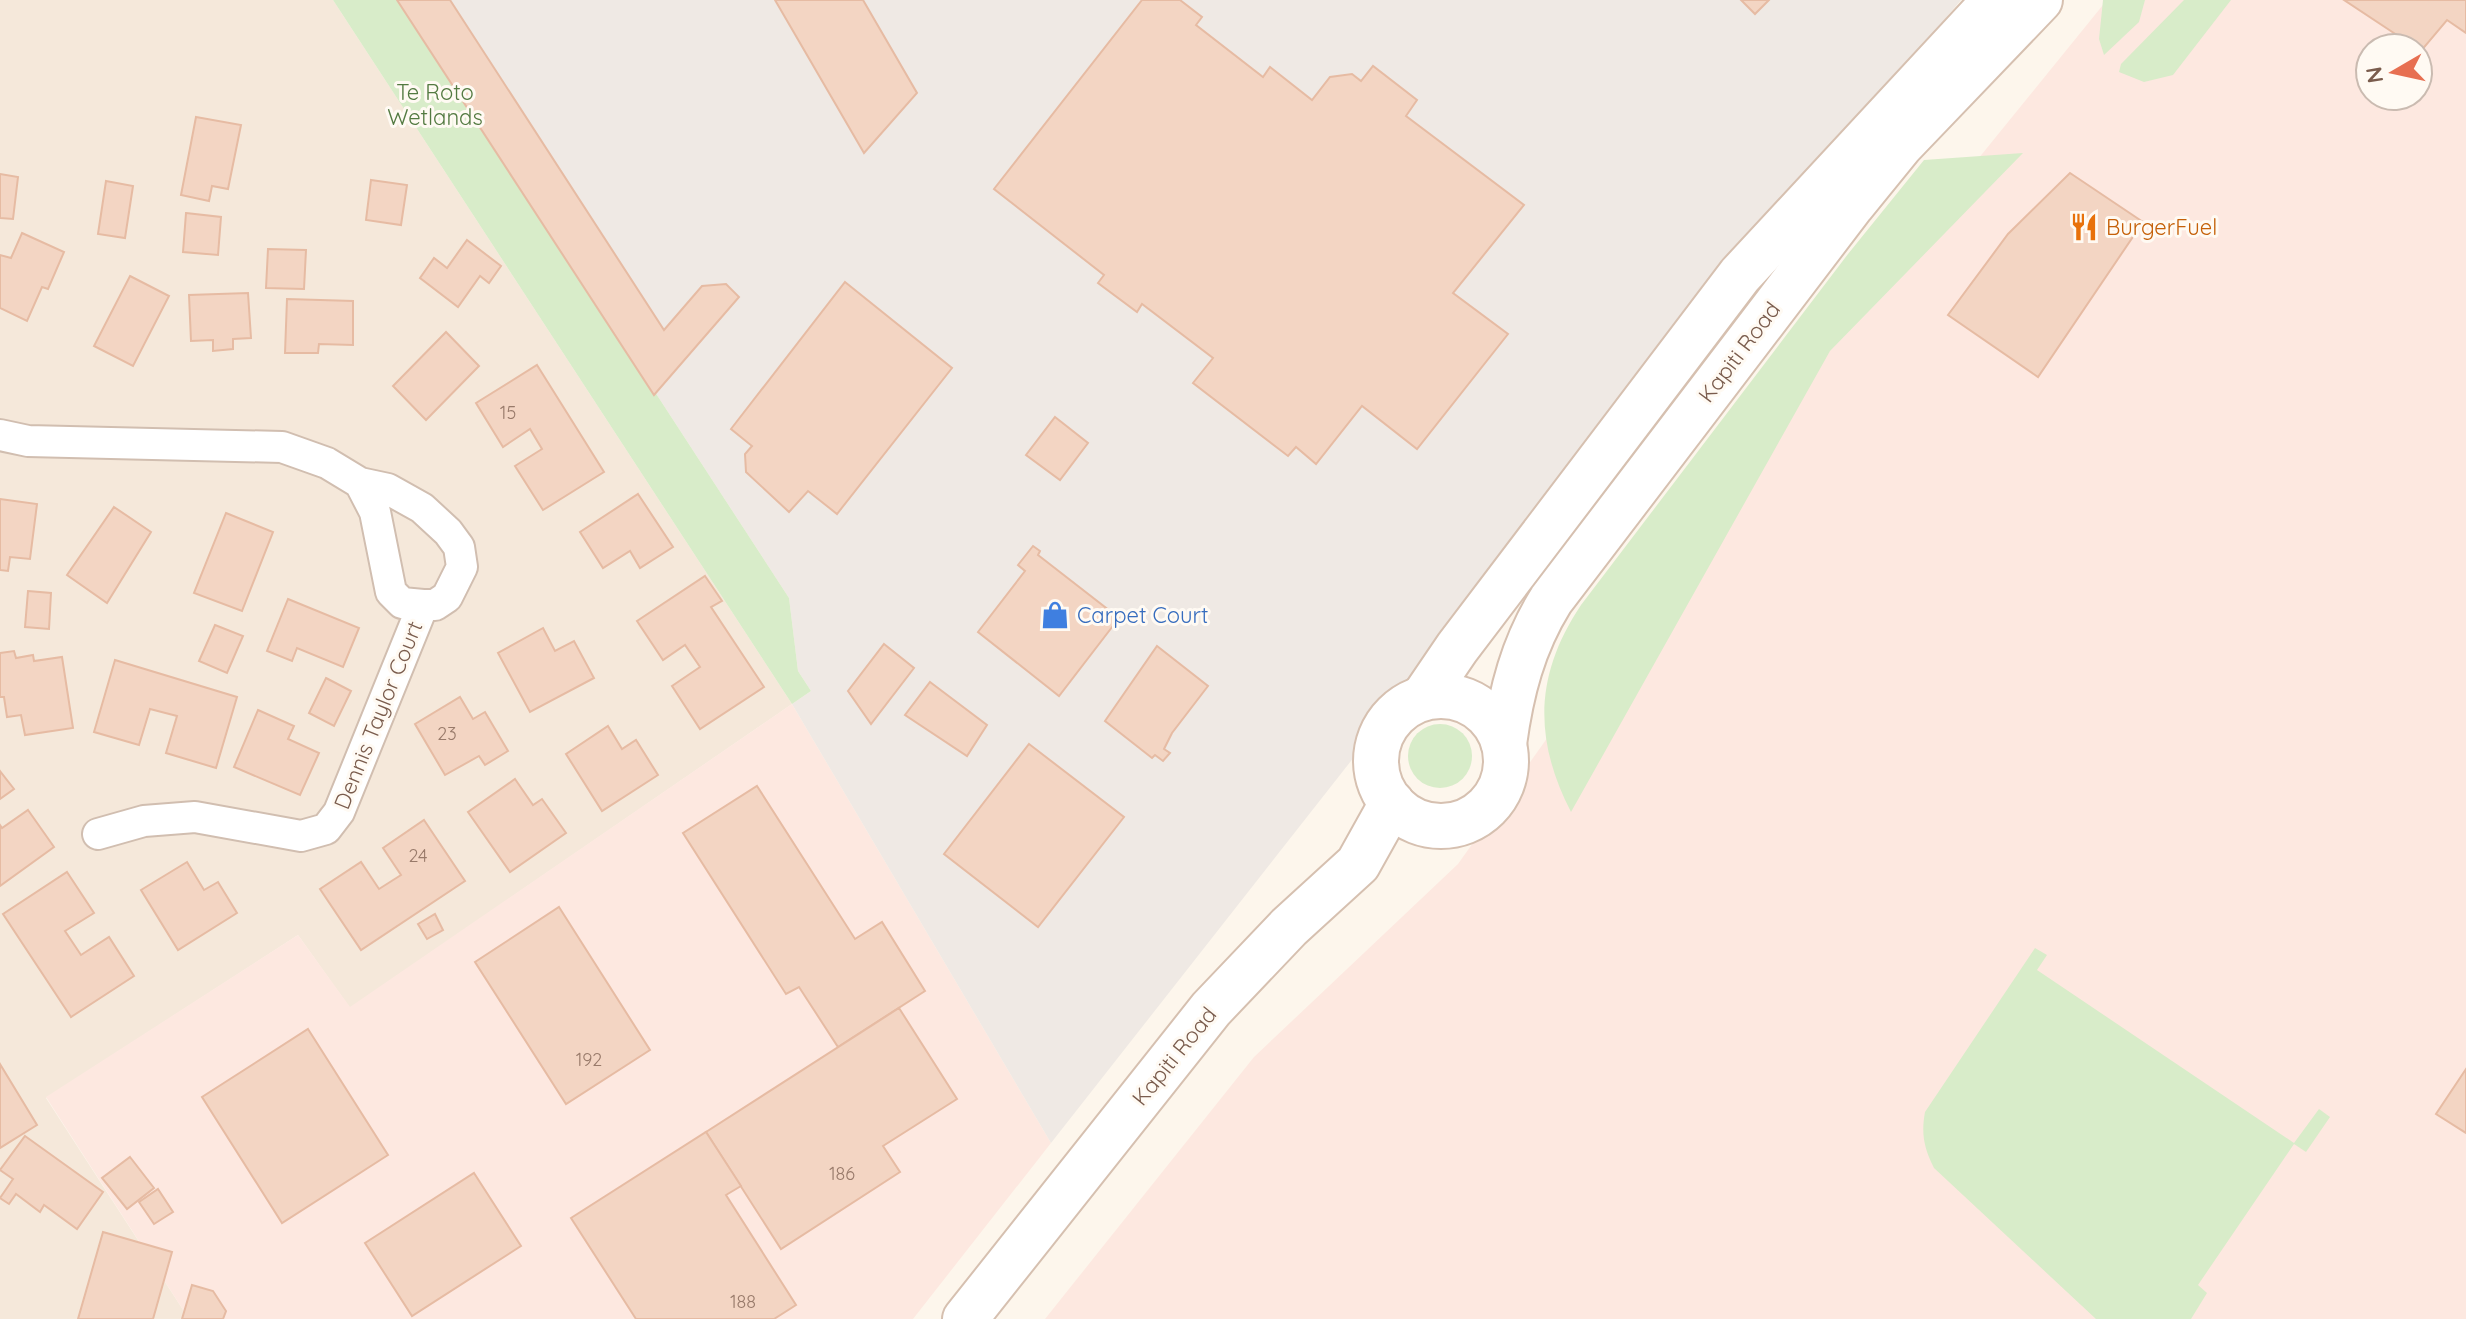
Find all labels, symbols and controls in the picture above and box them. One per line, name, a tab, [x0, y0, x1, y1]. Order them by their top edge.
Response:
north arrow	[2354, 32, 2434, 112]
text: N	[2359, 65, 2389, 85]
park label: Te Roto Wetlands	[387, 78, 483, 131]
restaurant icon: BurgerFuel	[2069, 212, 2099, 242]
place label: BurgerFuel	[2106, 213, 2217, 241]
street label: Kapiti Road	[1692, 296, 1786, 408]
house number: 15	[500, 401, 516, 424]
shop icon: Carpet Court	[1040, 600, 1070, 630]
place label: Carpet Court	[1077, 601, 1209, 629]
street label: Dennis Taylor Court	[327, 617, 429, 813]
house number: 23	[437, 722, 457, 745]
house number: 24	[408, 844, 428, 867]
street label: Kapiti Road	[1126, 1001, 1222, 1111]
house number: 192	[576, 1048, 602, 1071]
house number: 186	[829, 1162, 855, 1185]
house number: 188	[730, 1290, 756, 1313]

